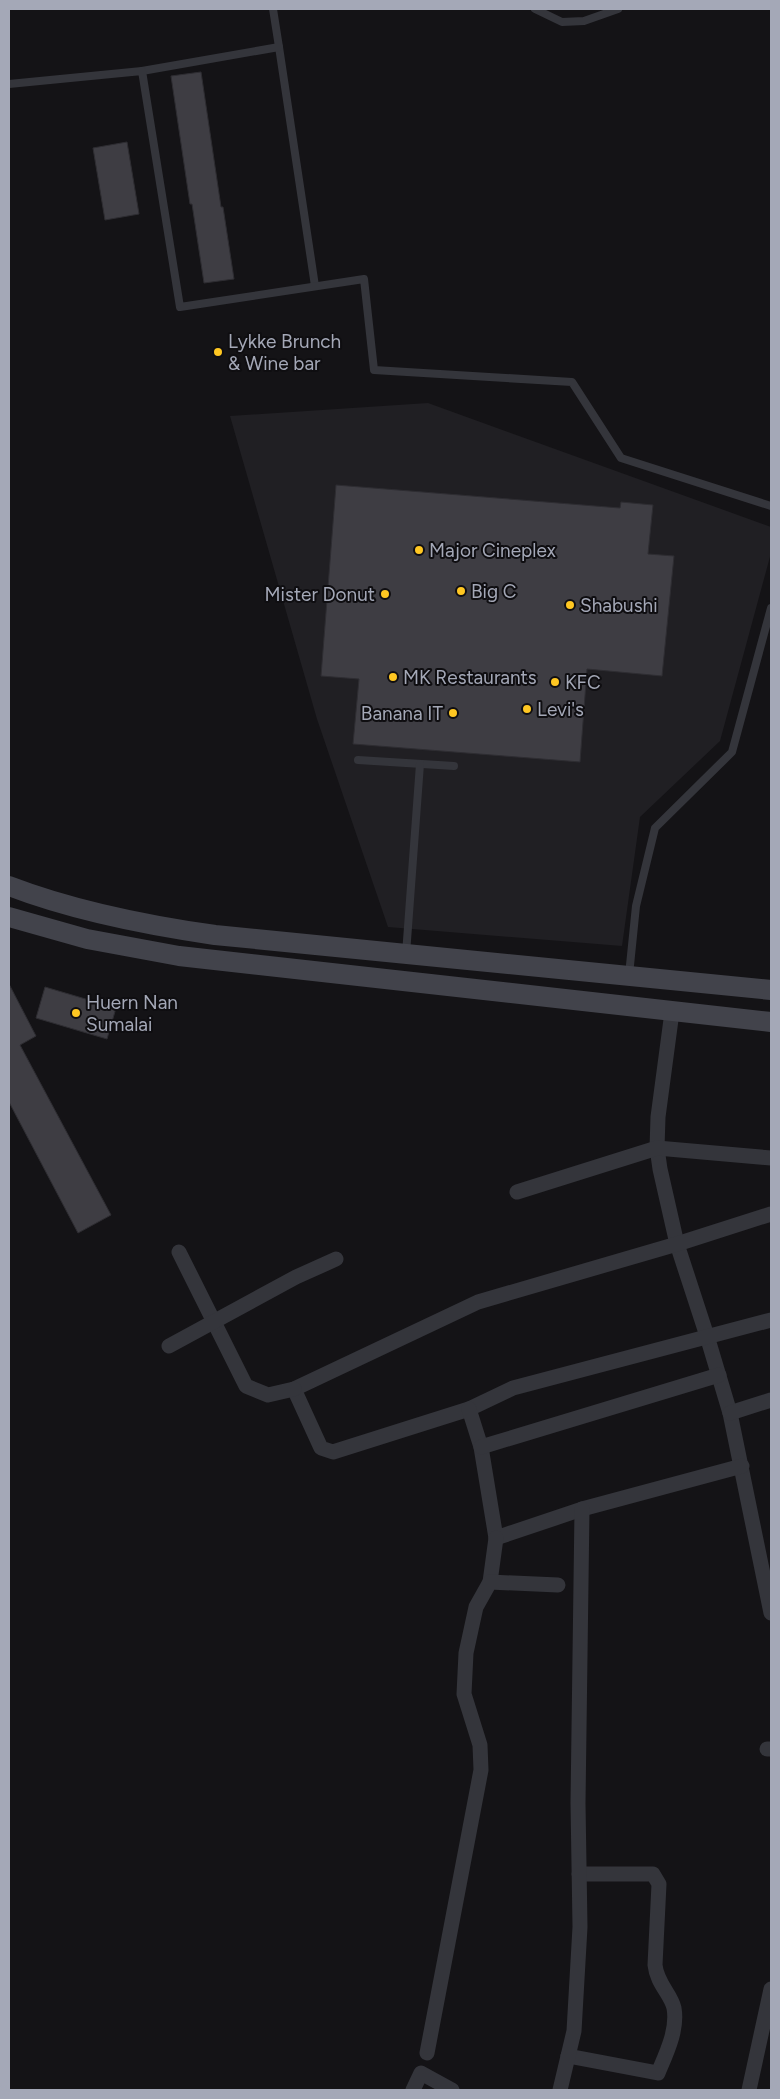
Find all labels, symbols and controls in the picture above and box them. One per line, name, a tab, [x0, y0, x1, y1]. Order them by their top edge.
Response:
place label: Lykke Brunch & Wine bar	[228, 330, 341, 375]
marker: Lykke Brunch & Wine bar	[212, 346, 224, 358]
place label: Major Cineplex	[429, 539, 556, 562]
marker: Major Cineplex	[413, 544, 425, 556]
place label: Big C	[471, 580, 517, 603]
place label: Mister Donut	[265, 583, 375, 606]
marker: Big C	[455, 585, 467, 597]
marker: Mister Donut	[379, 588, 391, 600]
place label: Shabushi	[580, 594, 658, 617]
marker: Shabushi	[564, 599, 576, 611]
place label: MK Restaurants	[403, 666, 537, 689]
marker: MK Restaurants	[387, 671, 399, 683]
place label: KFC	[565, 671, 601, 694]
marker: KFC	[549, 676, 561, 688]
place label: Levi's	[537, 698, 584, 721]
place label: Banana IT	[361, 702, 444, 725]
marker: Levi's	[521, 703, 533, 715]
marker: Banana IT	[447, 707, 459, 719]
place label: Huern Nan Sumalai	[86, 991, 178, 1036]
marker: Huern Nan Sumalai	[70, 1007, 82, 1019]

